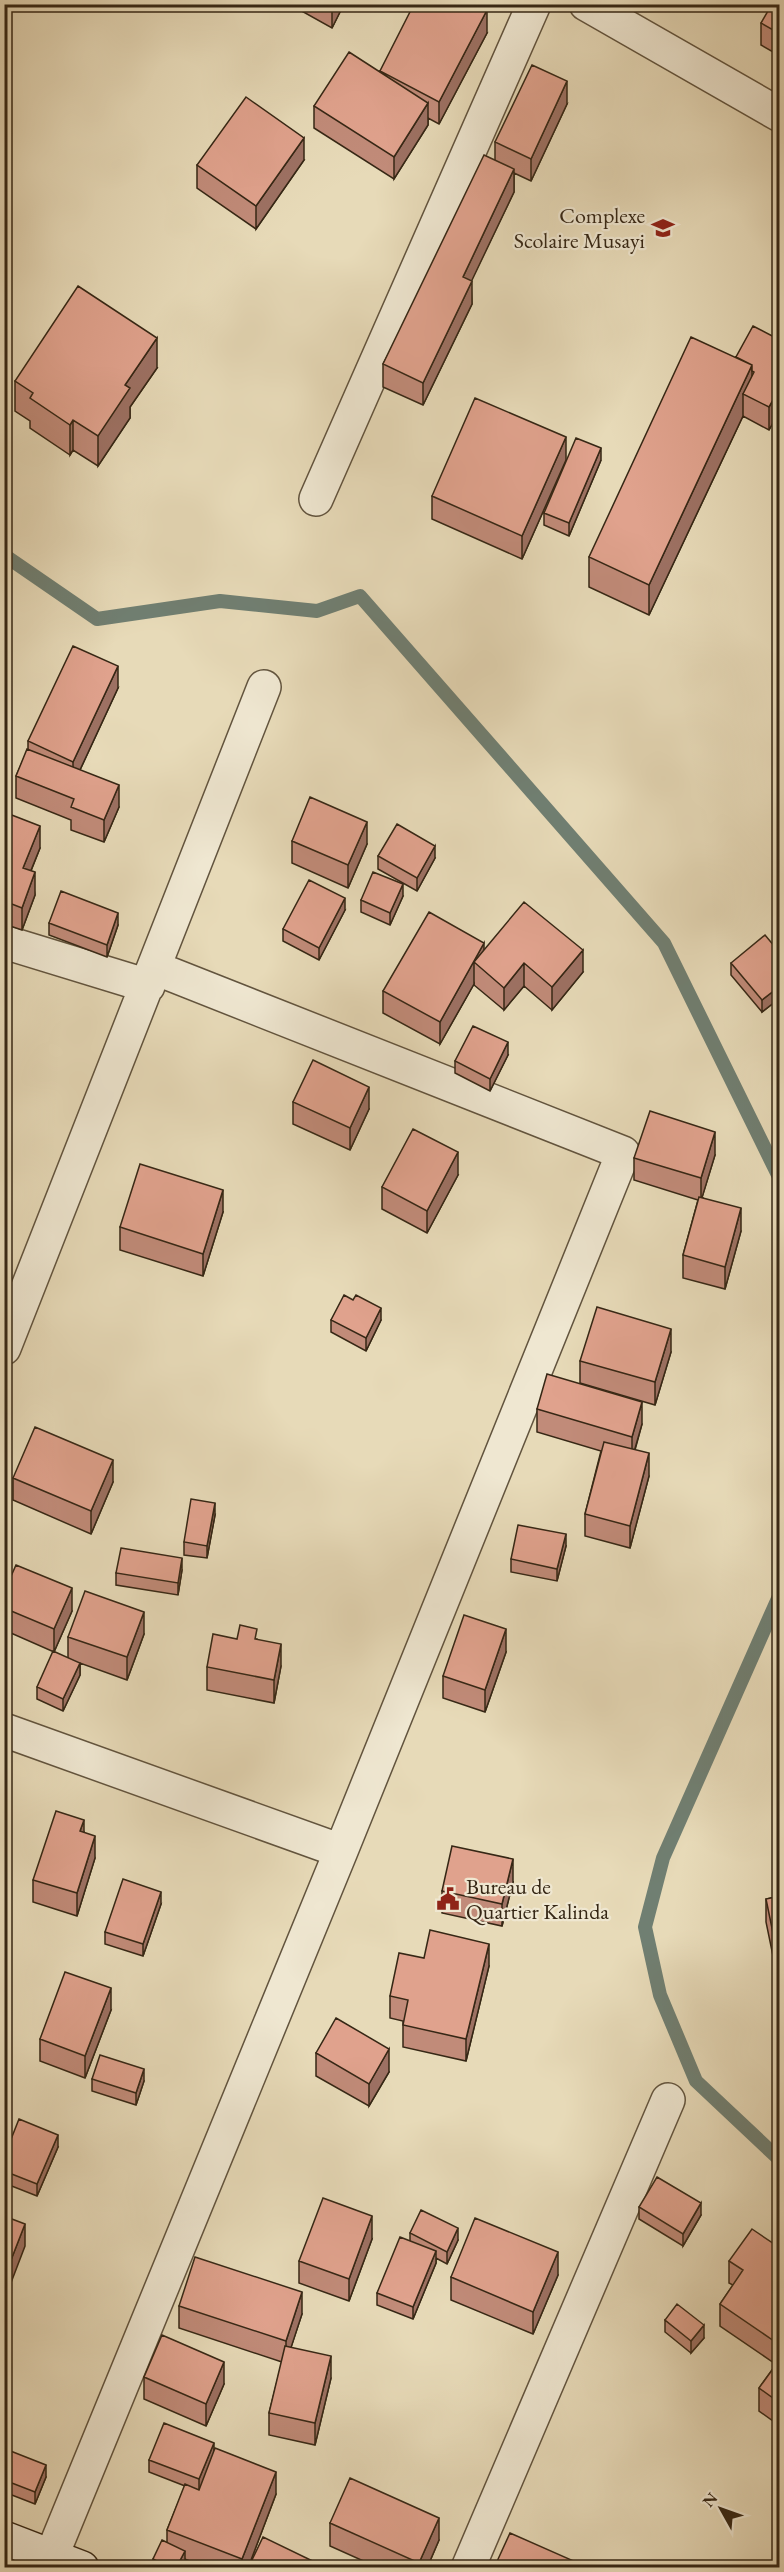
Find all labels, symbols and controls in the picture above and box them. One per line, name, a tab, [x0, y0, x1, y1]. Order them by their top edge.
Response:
place label: Complexe Scolaire Musayi	[514, 201, 645, 255]
school or university icon: Complexe Scolaire Musayi	[650, 215, 676, 241]
place label: Bureau de Quartier Kalinda	[466, 1872, 609, 1926]
public building icon: Bureau de Quartier Kalinda	[435, 1886, 461, 1912]
north arrow	[691, 2479, 751, 2539]
text: N	[698, 2488, 722, 2511]

